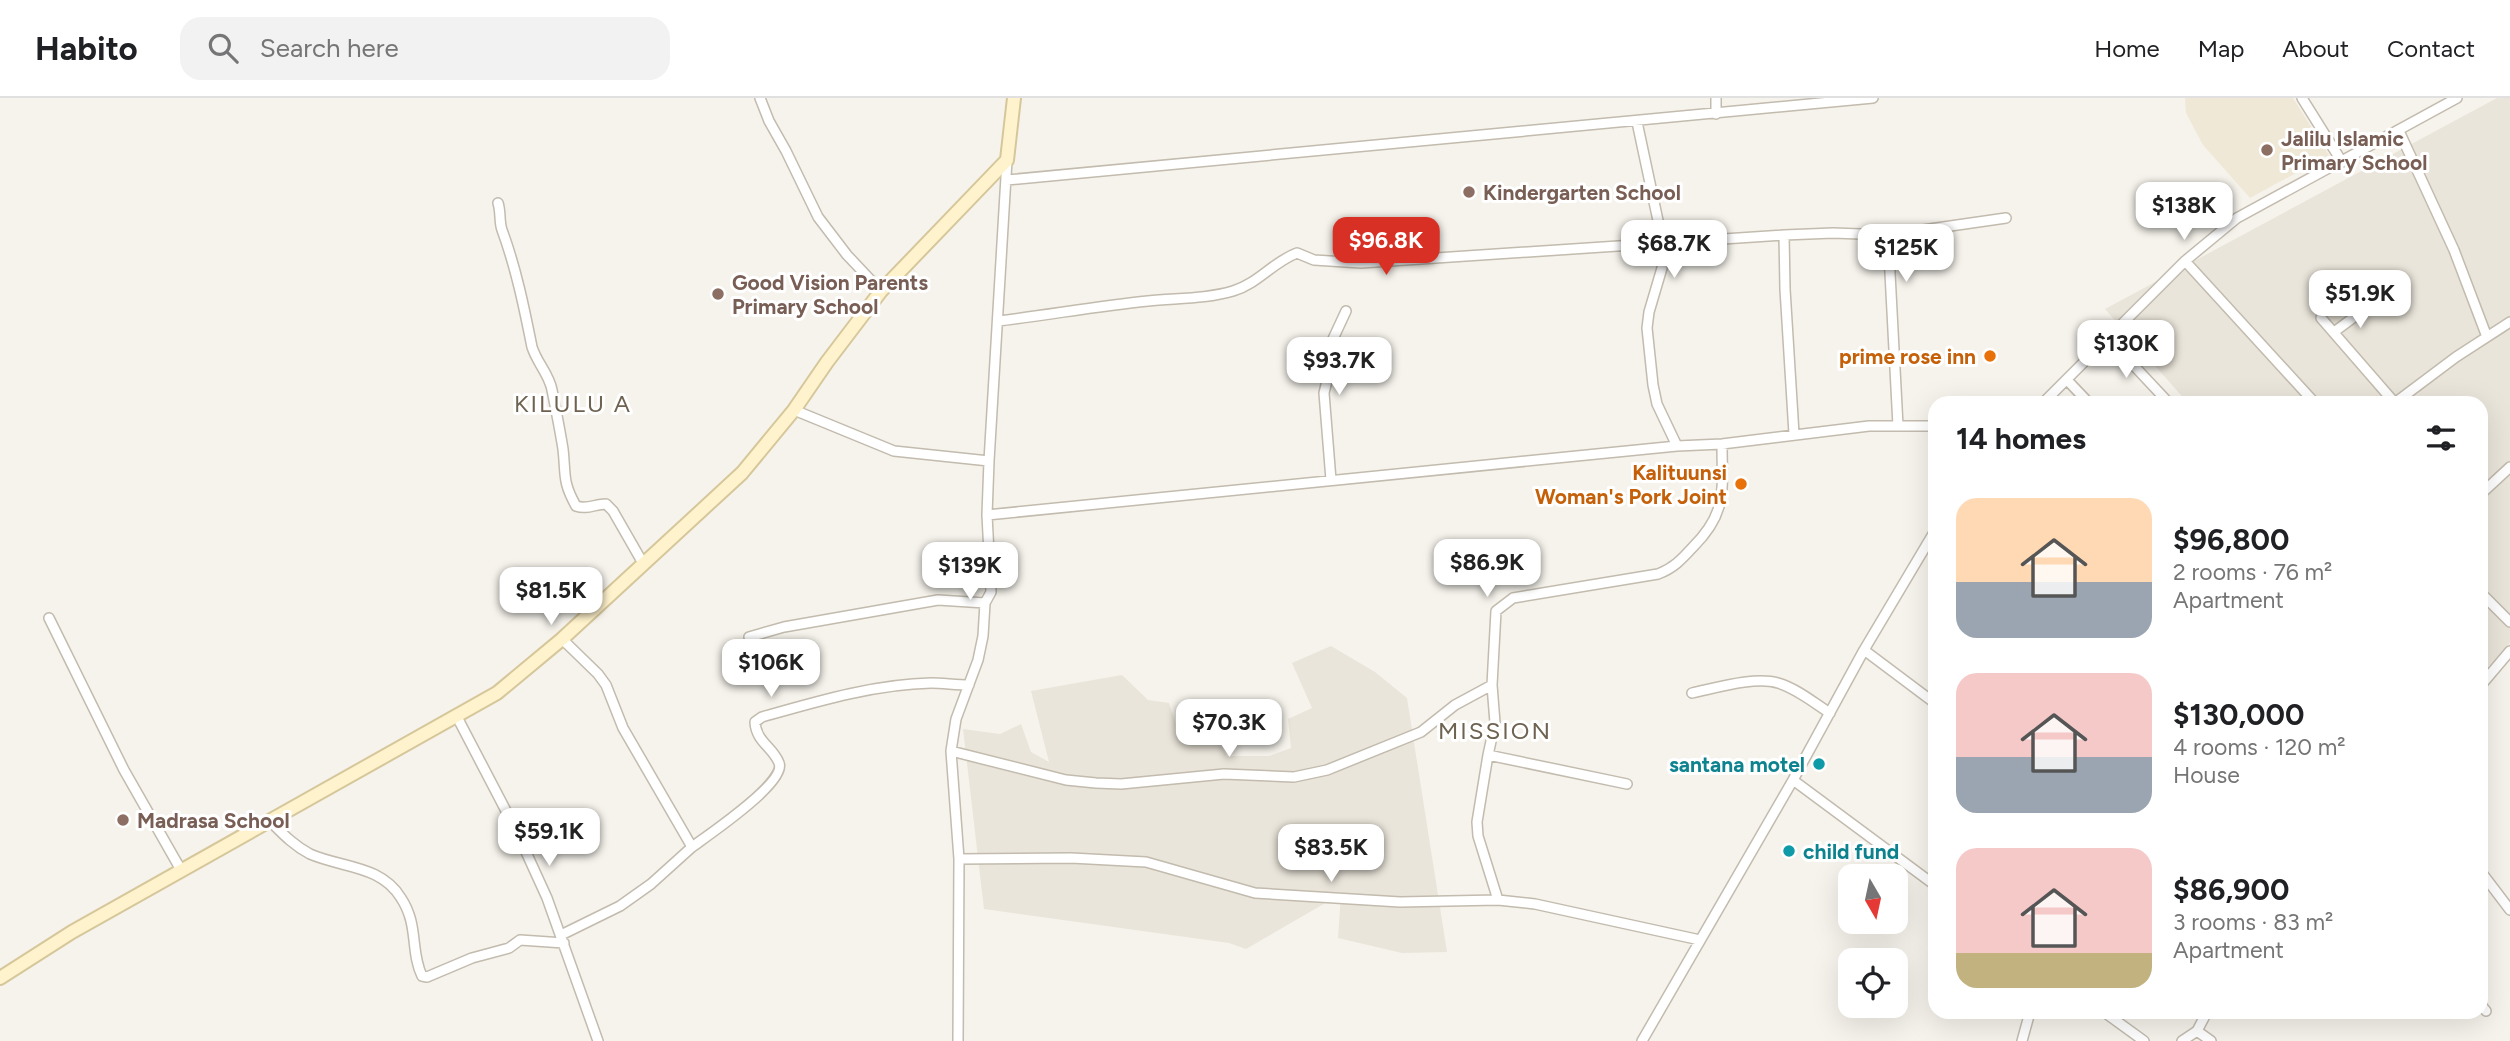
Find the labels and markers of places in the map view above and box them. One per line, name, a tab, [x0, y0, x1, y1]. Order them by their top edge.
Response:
place label: Jalilu Islamic Primary School	[2281, 126, 2427, 175]
marker: Jalilu Islamic Primary School	[2259, 142, 2275, 158]
place label: Kindergarten School	[1483, 180, 1681, 205]
pin: $138K	[2135, 183, 2233, 242]
marker: Kindergarten School	[1461, 184, 1477, 200]
pin: $96.8K	[1329, 218, 1443, 277]
pin: $68.7K	[1617, 220, 1731, 280]
pin: $125K	[1857, 225, 1955, 284]
place label: Good Vision Parents Primary School	[732, 270, 928, 319]
pin: $51.9K	[2303, 271, 2417, 330]
marker: Good Vision Parents Primary School	[710, 286, 726, 302]
pin: $130K	[2077, 320, 2175, 380]
pin: $93.7K	[1282, 338, 1396, 397]
place label: prime rose inn	[1839, 344, 1976, 369]
marker: prime rose inn	[1982, 348, 1998, 364]
place label: Kalituunsi Woman's Pork Joint	[1535, 460, 1727, 509]
marker: Kalituunsi Woman's Pork Joint	[1733, 476, 1749, 492]
pin: $86.9K	[1430, 540, 1544, 599]
pin: $139K	[921, 542, 1019, 602]
pin: $81.5K	[494, 568, 608, 627]
pin: $106K	[722, 640, 820, 699]
pin: $70.3K	[1172, 700, 1286, 759]
place label: santana motel	[1669, 752, 1805, 777]
marker: santana motel	[1811, 756, 1827, 772]
place label: Madrasa School	[137, 808, 290, 833]
pin: $59.1K	[492, 808, 606, 868]
marker: Madrasa School	[115, 812, 131, 828]
pin: $83.5K	[1274, 824, 1388, 884]
place label: child fund	[1803, 839, 1899, 864]
marker: child fund	[1781, 843, 1797, 859]

